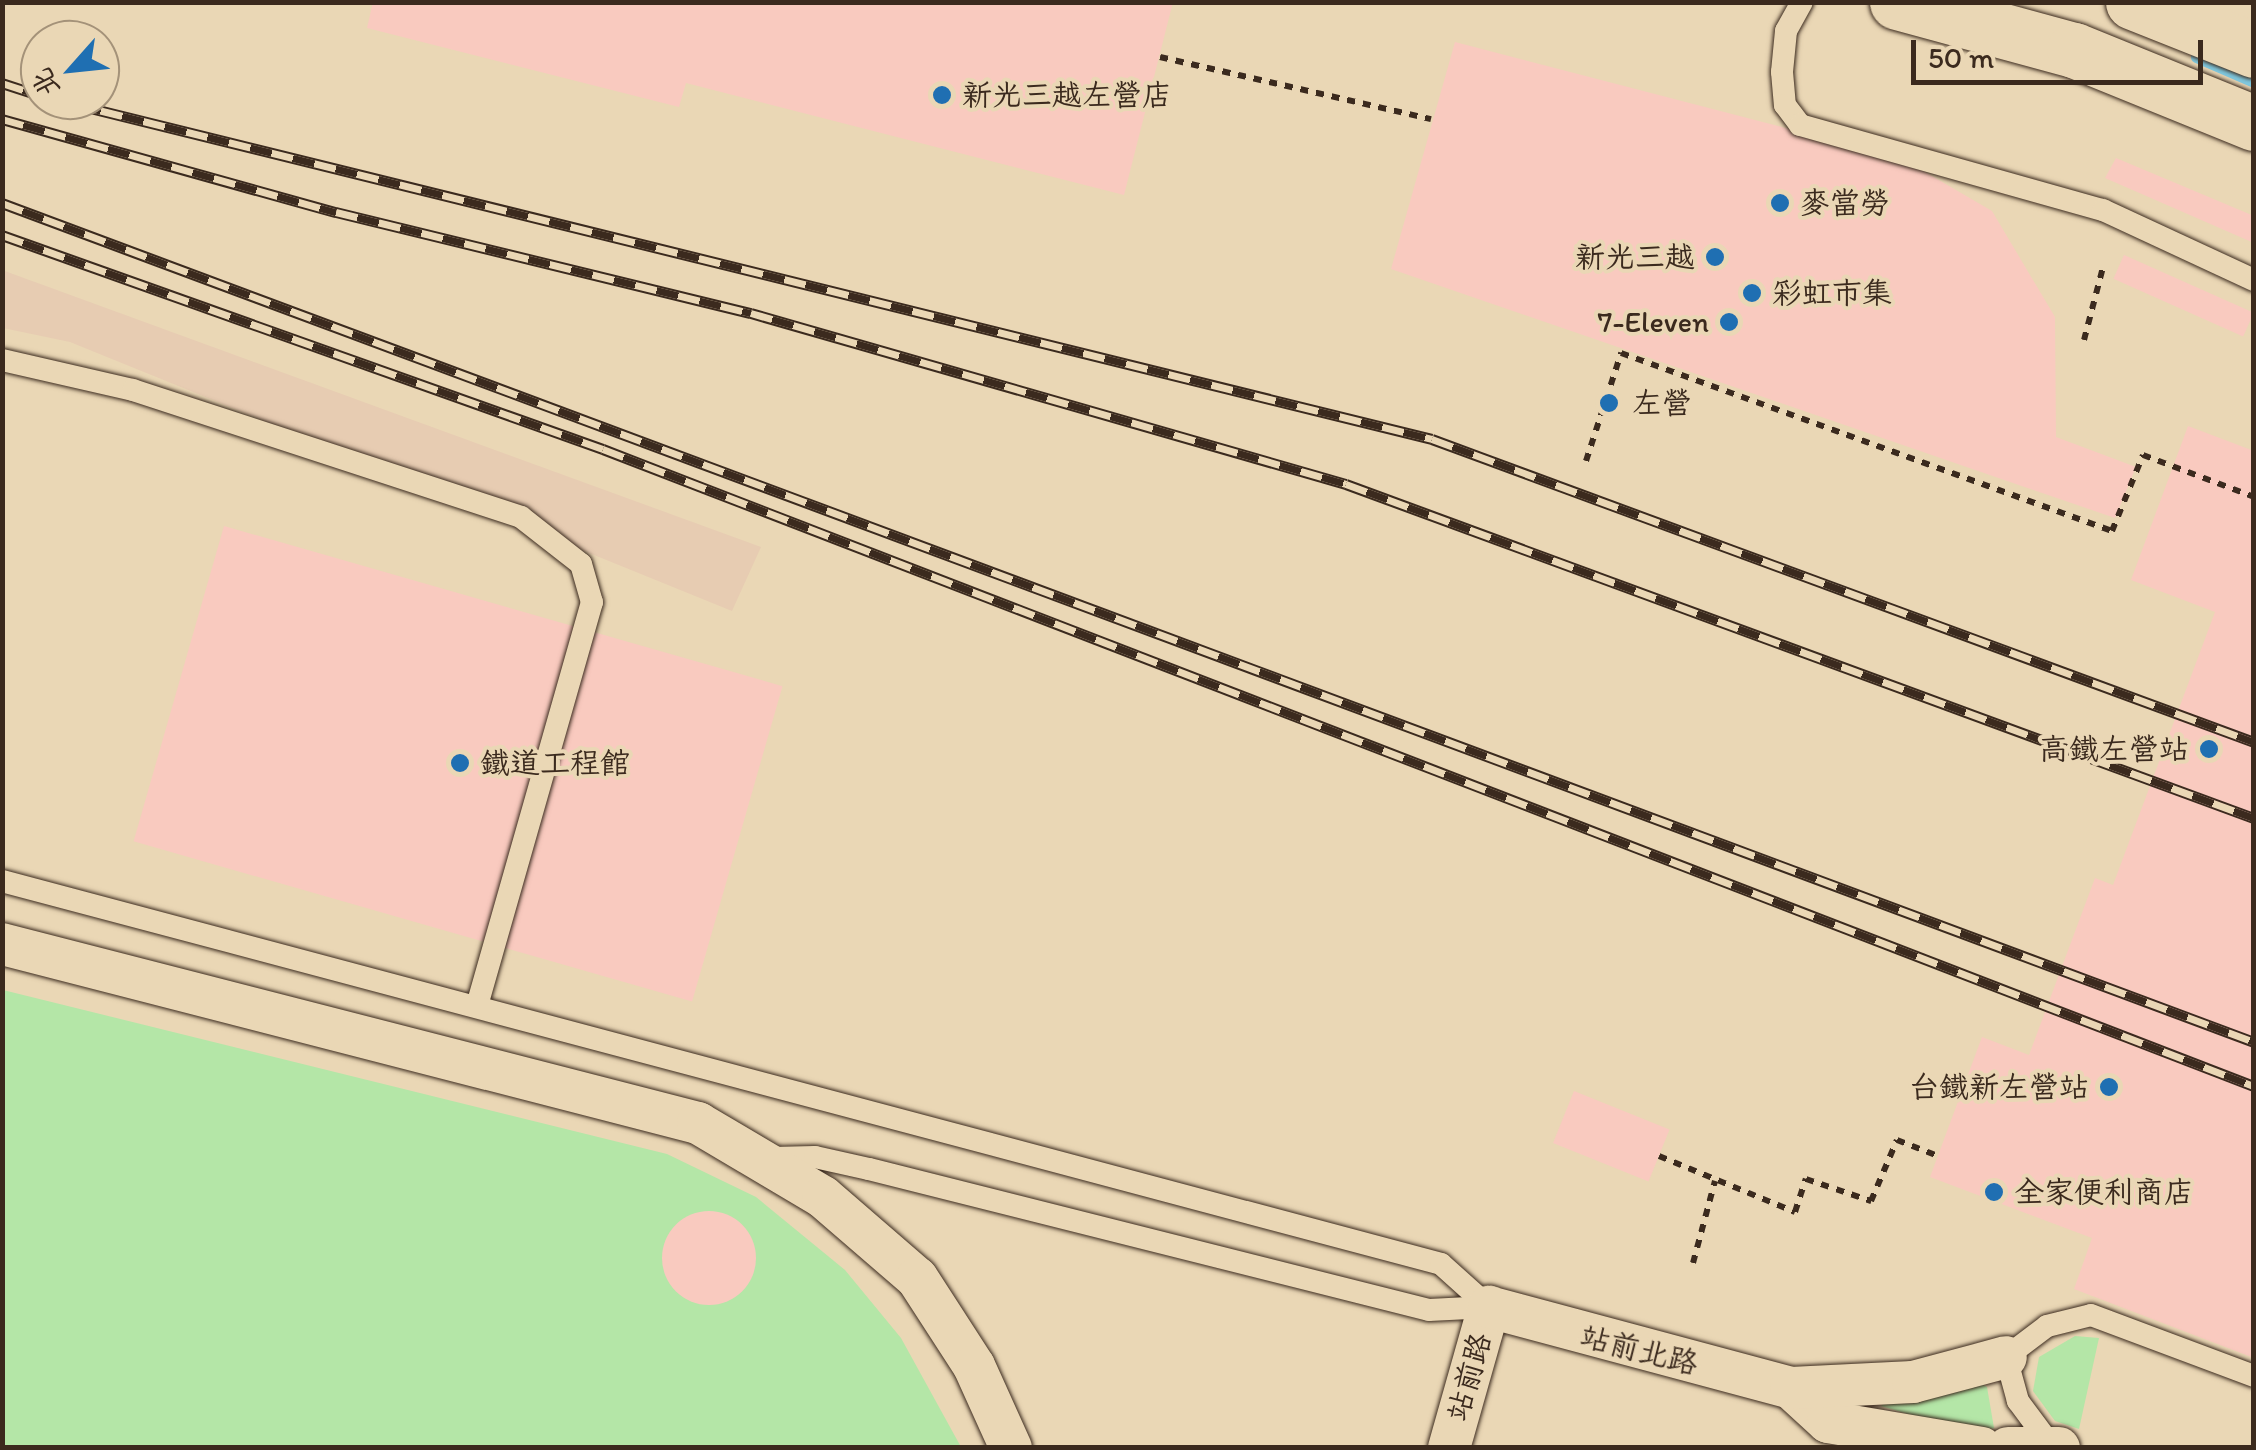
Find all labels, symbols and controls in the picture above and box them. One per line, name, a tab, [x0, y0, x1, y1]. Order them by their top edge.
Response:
north arrow	[20, 20, 120, 120]
scale bar	[1916, 20, 2208, 82]
text: 50 m	[1928, 39, 1994, 76]
text: 北	[24, 63, 67, 103]
place label: 新光三越左營店	[962, 77, 1172, 113]
marker: 新光三越左營店	[931, 84, 953, 106]
place label: 麥當勞	[1800, 185, 1890, 221]
marker: 麥當勞	[1769, 192, 1791, 214]
place label: 新光三越	[1575, 239, 1695, 275]
marker: 新光三越	[1704, 246, 1726, 268]
place label: 彩虹市集	[1772, 275, 1892, 311]
marker: 彩虹市集	[1741, 282, 1763, 304]
place label: 7-Eleven	[1598, 304, 1709, 340]
marker: 7-Eleven	[1718, 311, 1740, 333]
place label: 左營	[1632, 385, 1692, 421]
marker: 左營	[1596, 390, 1622, 416]
place label: 高鐵左營站	[2039, 731, 2189, 767]
marker: 高鐵左營站	[2198, 738, 2220, 760]
place label: 鐵道工程館	[480, 745, 630, 781]
marker: 鐵道工程館	[449, 752, 471, 774]
place label: 台鐵新左營站	[1909, 1069, 2089, 1105]
marker: 台鐵新左營站	[2098, 1076, 2120, 1098]
place label: 全家便利商店	[2014, 1174, 2194, 1210]
marker: 全家便利商店	[1983, 1181, 2005, 1203]
street label: 站前北路	[1576, 1318, 1702, 1382]
street label: 站前路	[1439, 1329, 1499, 1425]

